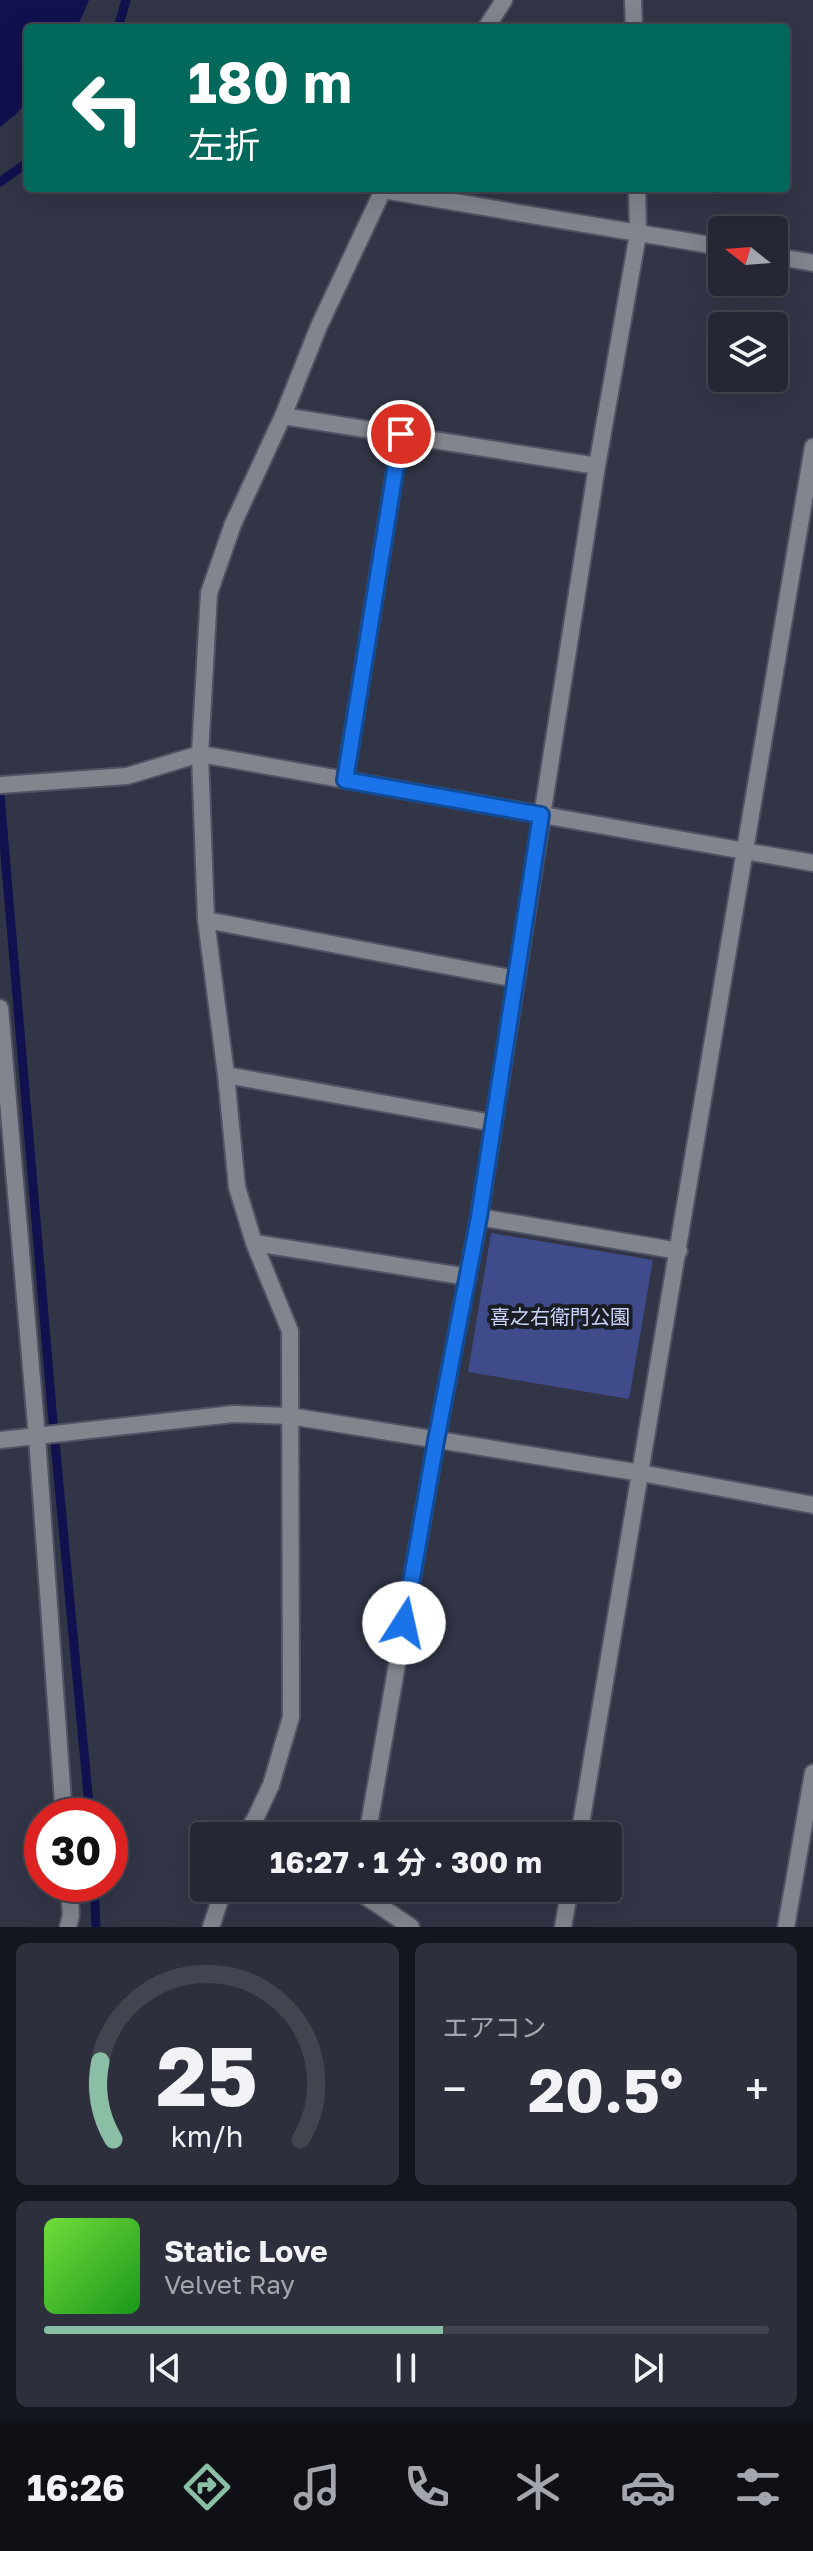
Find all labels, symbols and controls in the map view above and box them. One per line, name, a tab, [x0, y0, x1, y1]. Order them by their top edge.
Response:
text: 180 m	[188, 48, 352, 115]
icon: left	[56, 56, 160, 160]
text: 左折	[188, 123, 260, 166]
north arrow	[708, 216, 788, 296]
map controls	[708, 216, 788, 392]
button: layers	[708, 312, 788, 392]
pin	[367, 400, 435, 468]
icon: arrive	[379, 412, 423, 456]
park label: 喜之右衛門公園	[490, 1304, 630, 1328]
position arrow	[362, 1581, 446, 1665]
speed limit sign: 30	[24, 1798, 128, 1902]
text: 16:27 · 1 分 · 300 m	[270, 1844, 542, 1880]
text: エアコン	[443, 2012, 547, 2043]
text: 25	[157, 2024, 258, 2124]
text: 20.5°	[528, 2053, 683, 2125]
text: −	[443, 2062, 467, 2115]
text: +	[745, 2062, 769, 2115]
text: km/h	[171, 2119, 244, 2153]
text: Static Love	[164, 2233, 328, 2269]
text: Velvet Ray	[164, 2269, 295, 2300]
icon: previous	[143, 2346, 187, 2390]
icon: pause	[384, 2346, 428, 2390]
icon: next	[626, 2346, 670, 2390]
icon: directions	[179, 2459, 235, 2515]
icon: music	[289, 2459, 345, 2515]
icon: phone	[399, 2459, 455, 2515]
icon: climate	[510, 2459, 566, 2515]
icon: car	[620, 2459, 676, 2515]
icon: filters	[730, 2459, 786, 2515]
text: 16:26	[27, 2466, 125, 2509]

